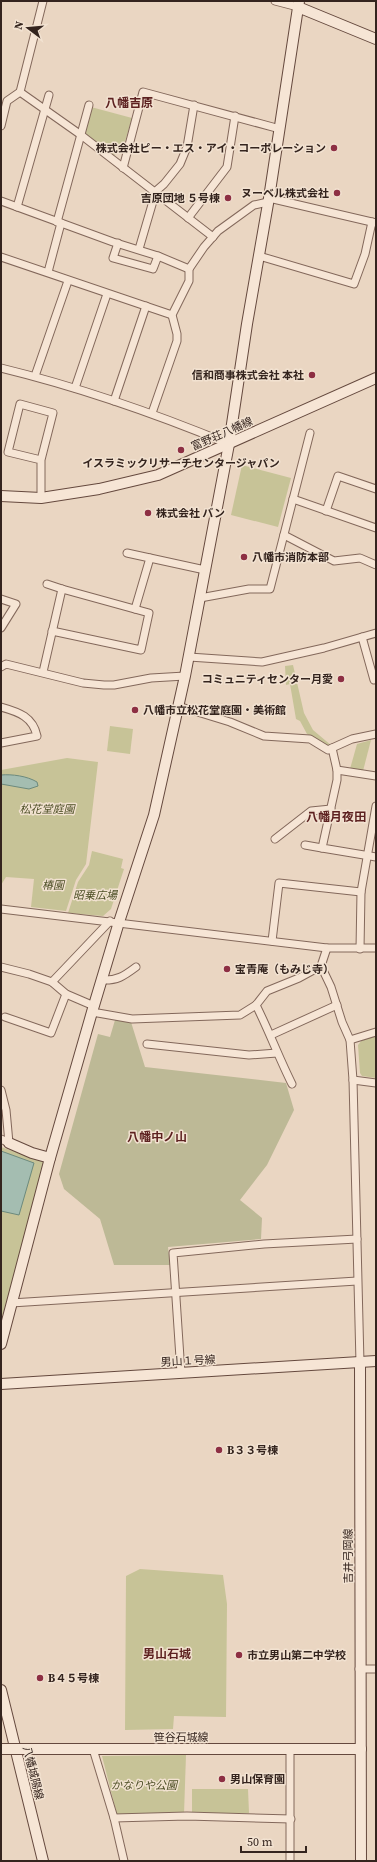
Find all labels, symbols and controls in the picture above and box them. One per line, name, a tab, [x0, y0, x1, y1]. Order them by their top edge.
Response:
north arrow	[8, 8, 48, 48]
text: N	[11, 19, 27, 31]
district label: 八幡吉原	[105, 95, 153, 111]
place label: 株式会社ピー・エス・アイ・コーポレーション	[96, 141, 326, 156]
marker: 株式会社ピー・エス・アイ・コーポレーション	[329, 143, 339, 153]
place label: ヌーベル株式会社	[241, 186, 329, 201]
marker: ヌーベル株式会社	[332, 188, 342, 198]
place label: 吉原団地 ５号棟	[141, 191, 220, 206]
marker: 吉原団地 ５号棟	[223, 193, 233, 203]
place label: 信和商事株式会社 本社	[192, 368, 304, 383]
marker: 信和商事株式会社 本社	[307, 370, 317, 380]
street label: 富野荘八幡線	[189, 414, 255, 454]
marker: イスラミックリサーチセンタージャパン	[176, 445, 186, 455]
place label: イスラミックリサーチセンタージャパン	[82, 456, 280, 471]
place label: 株式会社 バン	[156, 506, 225, 521]
marker: 株式会社 バン	[143, 508, 153, 518]
place label: 八幡市消防本部	[252, 550, 329, 565]
marker: 八幡市消防本部	[239, 552, 249, 562]
place label: コミュニティセンター月愛	[202, 672, 333, 687]
marker: コミュニティセンター月愛	[336, 674, 346, 684]
place label: 八幡市立松花堂庭園・美術館	[143, 703, 286, 718]
marker: 八幡市立松花堂庭園・美術館	[130, 705, 140, 715]
park label: 松花堂庭園	[20, 802, 76, 817]
district label: 八幡月夜田	[306, 809, 366, 825]
park label: 椿園	[42, 878, 66, 893]
park label: 昭乗広場	[73, 888, 119, 903]
place label: 宝青庵（もみじ寺）	[235, 962, 334, 977]
marker: 宝青庵（もみじ寺）	[222, 964, 232, 974]
district label: 八幡中ノ山	[127, 1129, 187, 1145]
street label: 男山１号線	[160, 1352, 216, 1370]
place label: B３３号棟	[227, 1443, 278, 1458]
marker: B３３号棟	[214, 1445, 224, 1455]
street label: 吉井弓岡線	[341, 1529, 356, 1584]
district label: 男山石城	[143, 1646, 191, 1662]
place label: 市立男山第二中学校	[247, 1648, 346, 1663]
marker: 市立男山第二中学校	[234, 1650, 244, 1660]
place label: B４５号棟	[48, 1671, 99, 1686]
marker: B４５号棟	[35, 1673, 45, 1683]
street label: 笹谷石城線	[154, 1730, 209, 1745]
street label: 八幡城陽線	[19, 1745, 47, 1801]
place label: 男山保育園	[230, 1772, 285, 1787]
marker: 男山保育園	[217, 1774, 227, 1784]
park label: かなりや公園	[111, 1778, 179, 1793]
scale bar	[241, 1828, 306, 1854]
text: 50 m	[247, 1834, 273, 1850]

